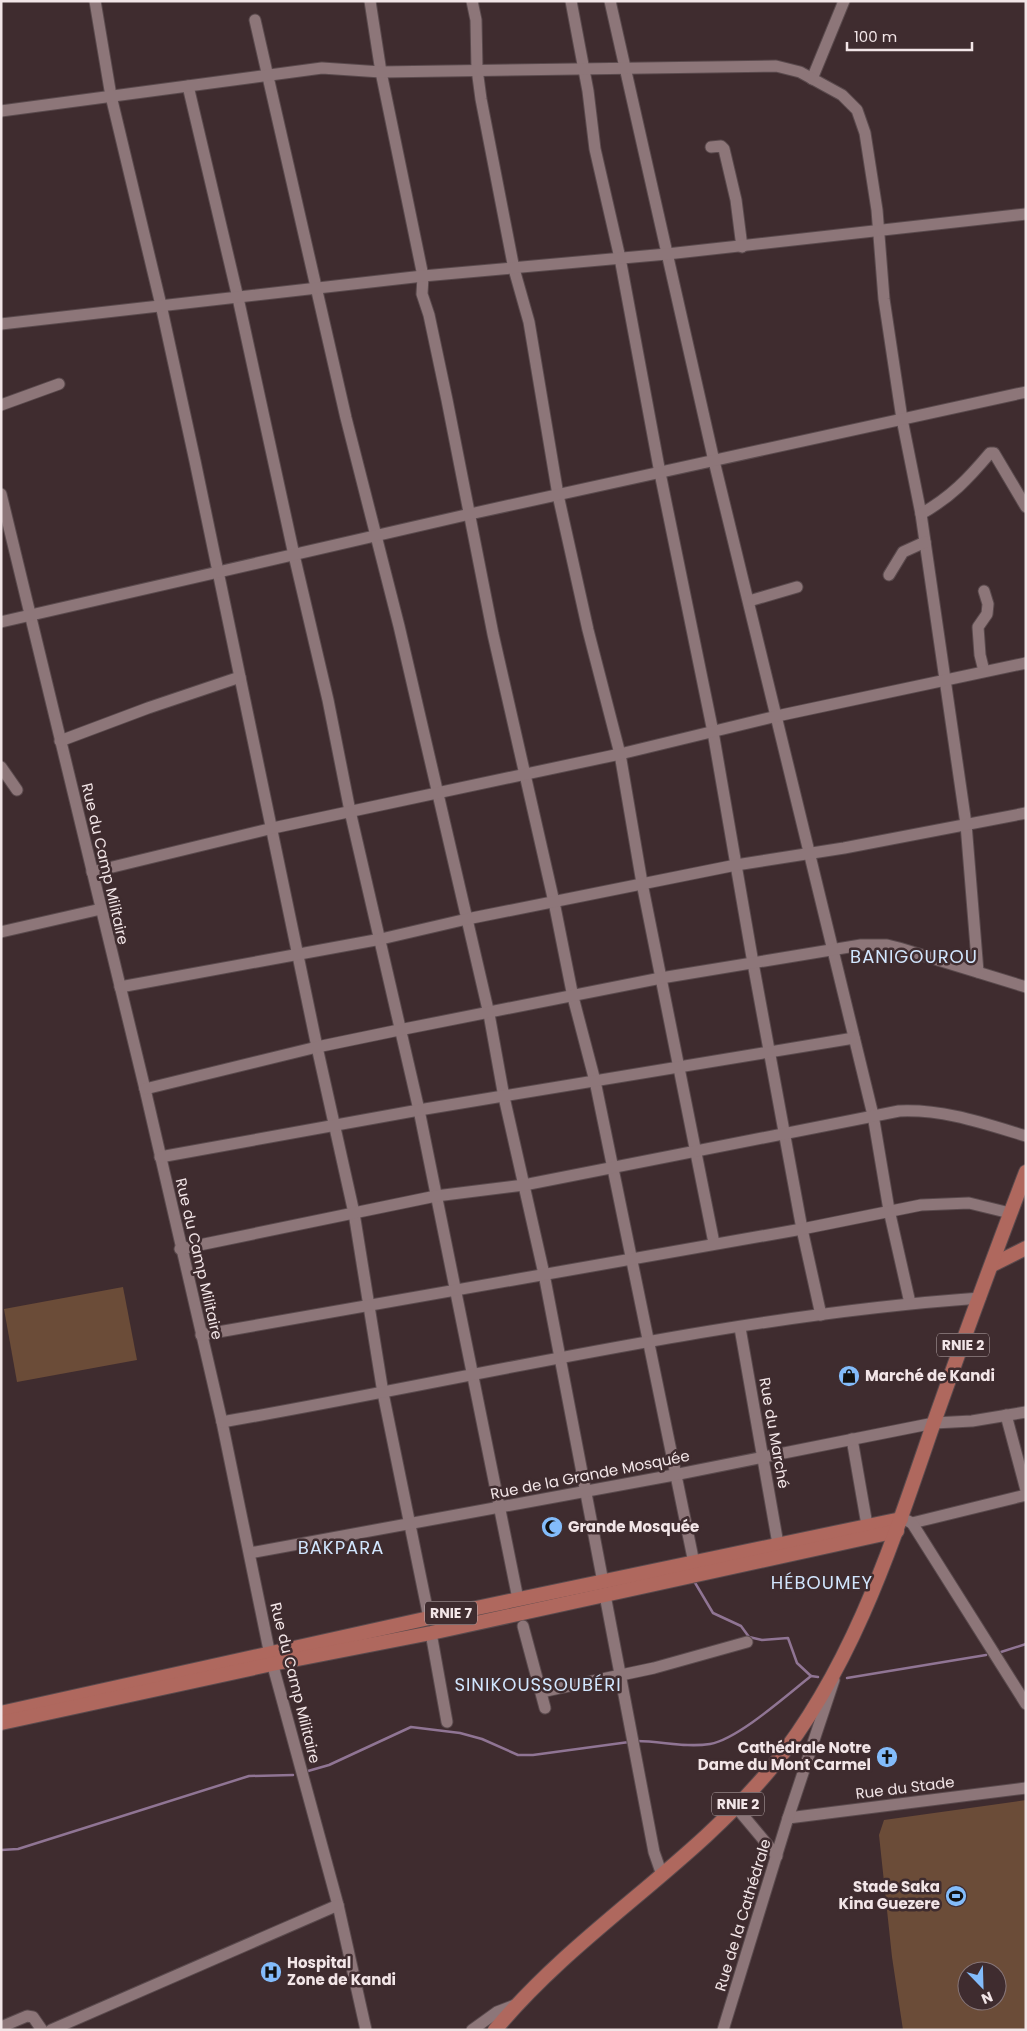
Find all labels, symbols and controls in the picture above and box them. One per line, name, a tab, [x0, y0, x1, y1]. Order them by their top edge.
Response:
scale bar	[847, 20, 972, 52]
text: 100 m	[854, 26, 897, 47]
street label: Rue du Camp Militaire	[77, 781, 134, 947]
district label: BANIGOUROU	[850, 944, 978, 969]
street label: Rue du Camp Militaire	[171, 1176, 228, 1342]
road number: RNIE 2	[937, 1334, 989, 1356]
shop icon: Marché de Kandi	[837, 1364, 861, 1388]
place label: Marché de Kandi	[865, 1365, 995, 1386]
street label: Rue du Marché	[754, 1376, 795, 1490]
street label: Rue de la Grande Mosquée	[489, 1445, 691, 1504]
mosque icon: Grande Mosquée	[540, 1515, 564, 1539]
place label: Grande Mosquée	[568, 1516, 699, 1537]
district label: BAKPARA	[298, 1535, 384, 1560]
district label: HÉBOUMEY	[771, 1570, 873, 1595]
street label: Rue du Camp Militaire	[265, 1600, 326, 1766]
road number: RNIE 7	[425, 1602, 477, 1625]
district label: SINIKOUSSOUBÉRI	[454, 1672, 622, 1697]
place label: Cathédrale Notre Dame du Mont Carmel	[698, 1737, 871, 1775]
church icon: Cathédrale Notre Dame du Mont Carmel	[875, 1745, 899, 1769]
street label: Rue du Stade	[854, 1771, 956, 1804]
road number: RNIE 2	[712, 1792, 764, 1816]
street label: Rue de la Cathédrale	[709, 1836, 776, 1994]
place label: Stade Saka Kina Guezere	[839, 1876, 940, 1914]
sports icon: Stade Saka Kina Guezere	[944, 1884, 968, 1908]
place label: Hospital Zone de Kandi	[287, 1952, 396, 1990]
hospital icon: Hospital Zone de Kandi	[259, 1960, 283, 1984]
north arrow	[957, 1961, 1007, 2011]
text: N	[978, 1987, 996, 2009]

